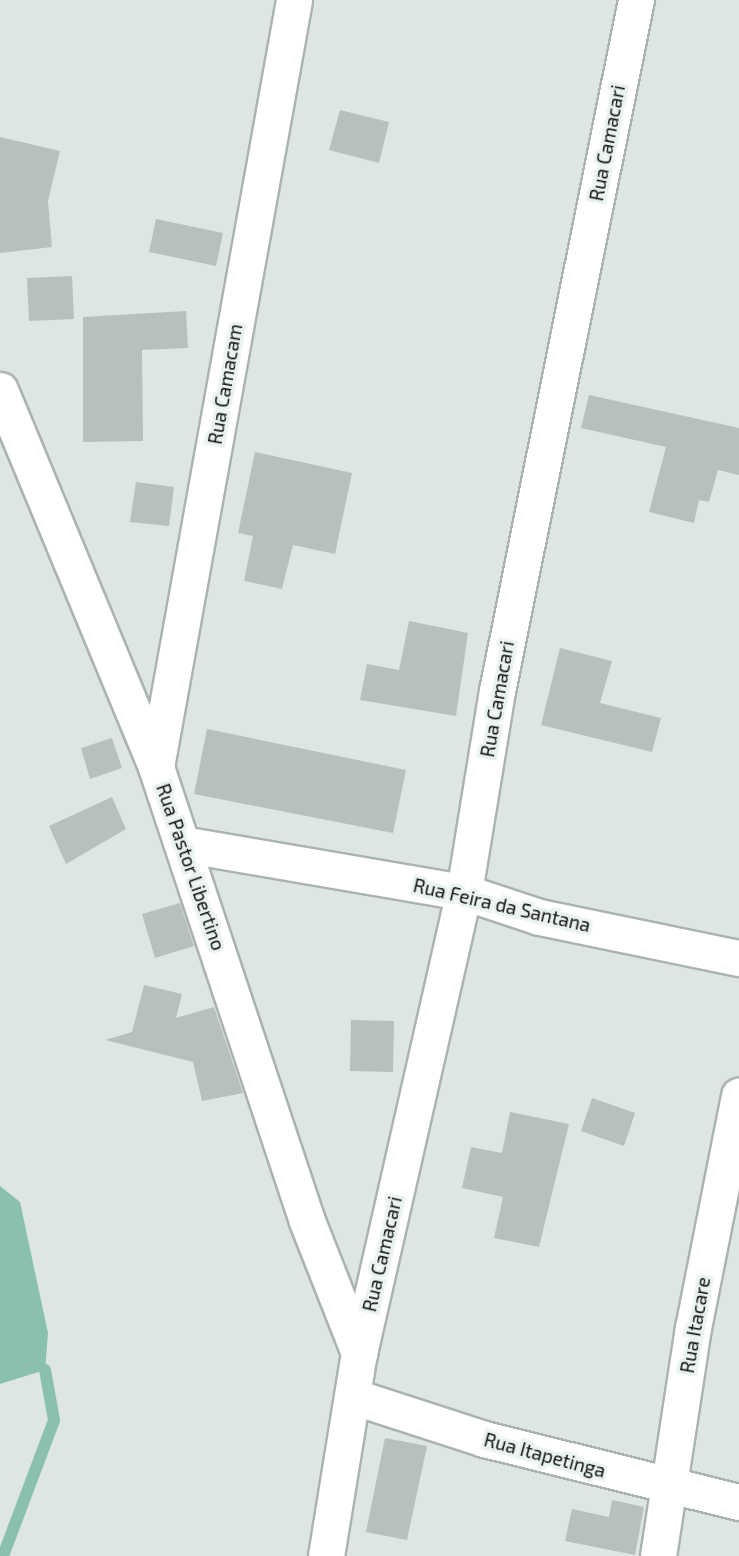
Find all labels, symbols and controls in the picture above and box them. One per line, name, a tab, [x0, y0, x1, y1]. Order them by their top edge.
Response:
street label: Rua Camacari	[585, 83, 629, 203]
street label: Rua Camacam	[203, 322, 247, 446]
street label: Rua Camacari	[476, 639, 518, 759]
street label: Rua Pastor Libertino	[152, 780, 230, 954]
street label: Rua Feira da Santana	[411, 874, 593, 936]
street label: Rua Camacari	[358, 1194, 406, 1314]
street label: Rua Itacare	[675, 1275, 715, 1375]
street label: Rua Itapetinga	[482, 1428, 608, 1482]

